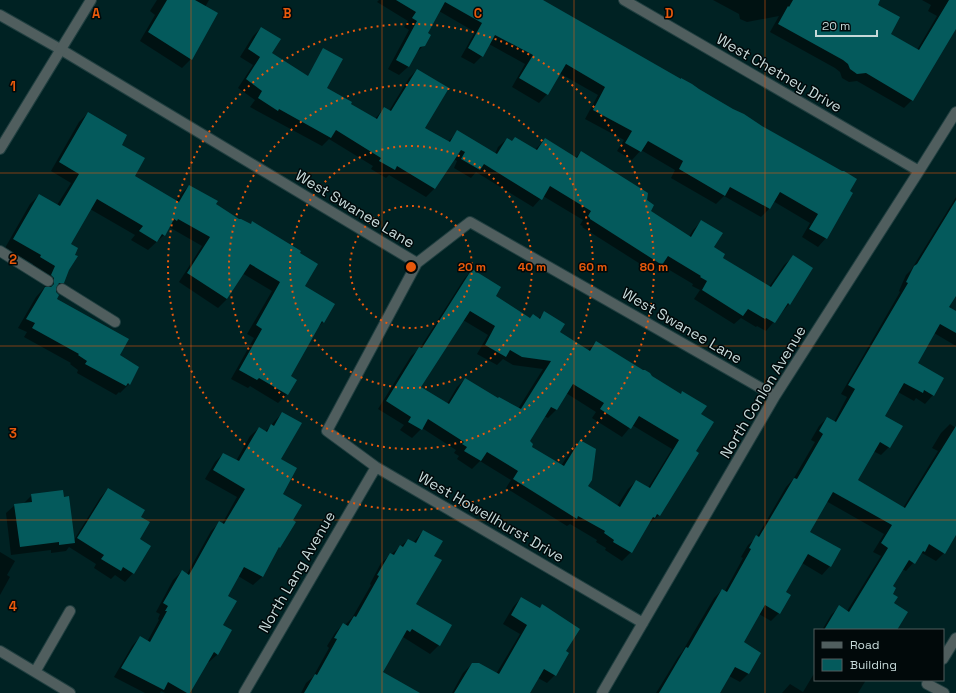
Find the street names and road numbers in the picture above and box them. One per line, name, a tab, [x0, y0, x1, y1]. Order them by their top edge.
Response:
street label: West Chetney Drive	[713, 29, 845, 116]
street label: West Swanee Lane	[292, 165, 418, 252]
street label: West Swanee Lane	[619, 283, 746, 368]
street label: North Conlon Avenue	[715, 322, 810, 462]
street label: West Howellhurst Drive	[415, 467, 568, 566]
street label: North Lang Avenue	[254, 508, 339, 636]

